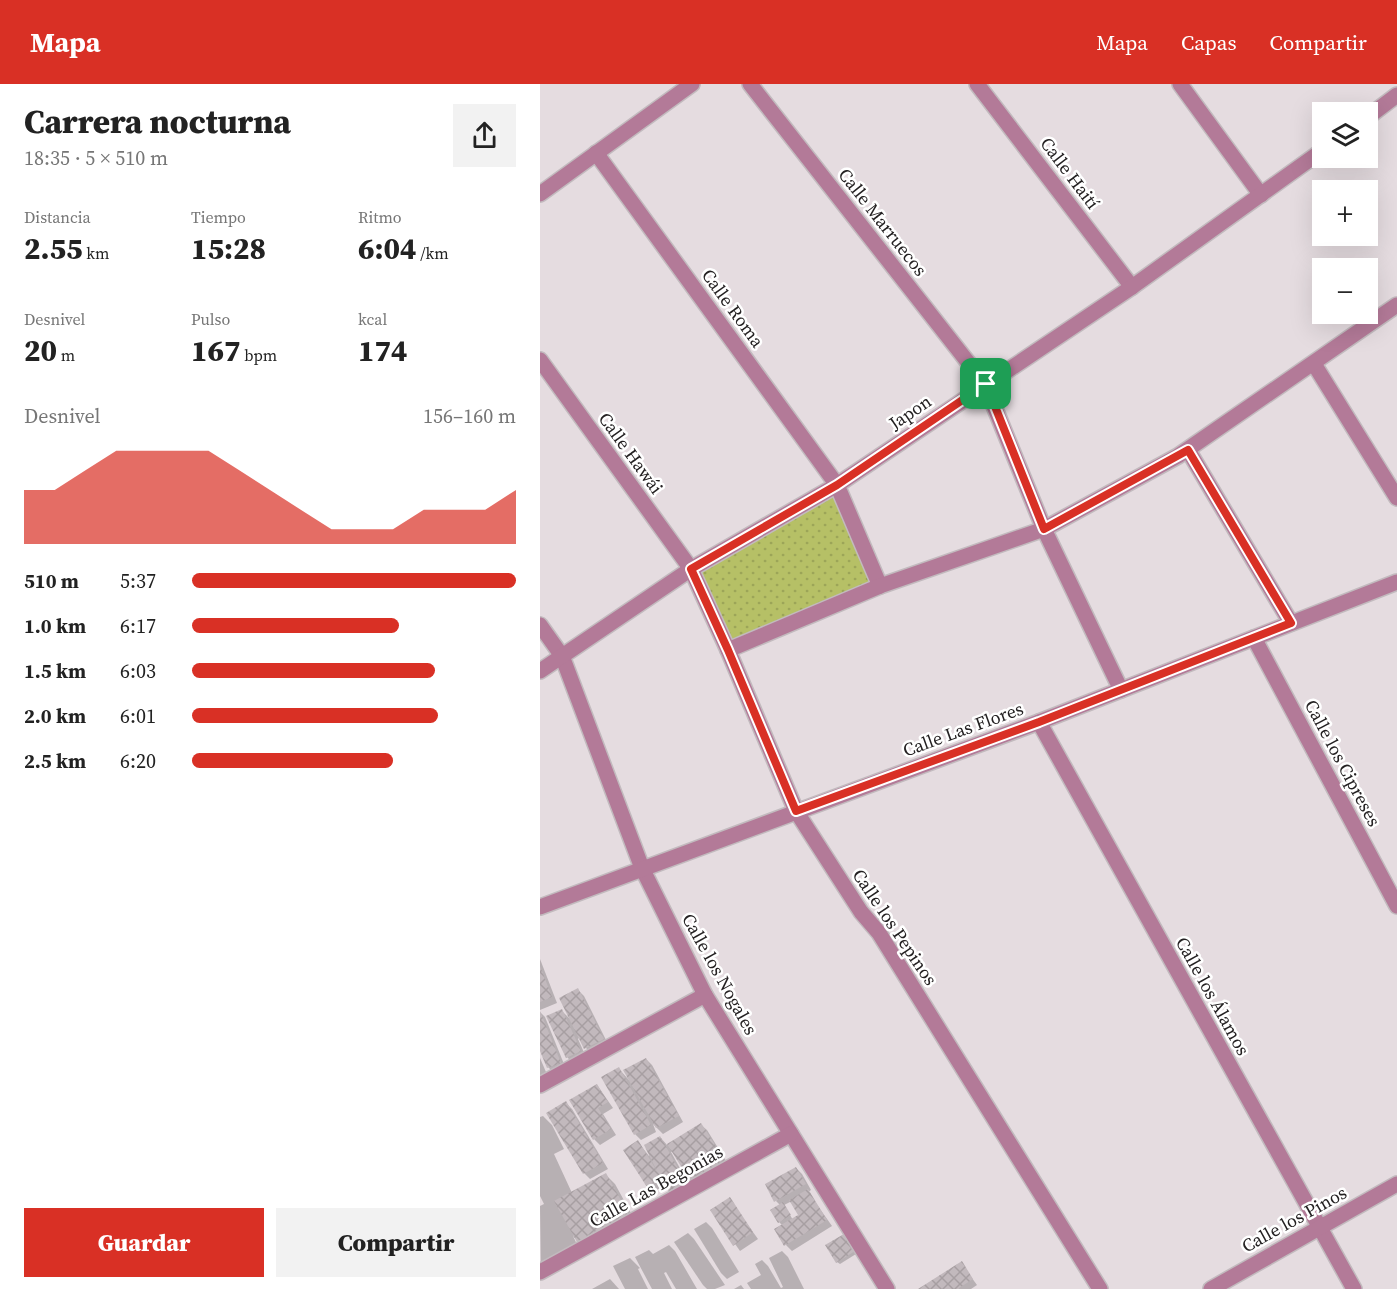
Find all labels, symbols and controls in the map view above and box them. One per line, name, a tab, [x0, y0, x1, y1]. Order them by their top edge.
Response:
text: Mapa	[30, 23, 101, 61]
text: Mapa	[1096, 28, 1148, 57]
text: Capas	[1181, 28, 1237, 57]
text: Compartir	[1270, 28, 1367, 57]
text: Carrera nocturna	[24, 99, 291, 144]
map controls	[1312, 102, 1378, 324]
button: layers	[1312, 102, 1378, 168]
button: share	[453, 104, 516, 167]
street label: Calle Haití	[1035, 132, 1105, 214]
text: 18:35 · 5 × 510 m	[24, 144, 168, 172]
street label: Calle Marruecos	[833, 163, 933, 281]
button: +	[1312, 180, 1378, 246]
text: Distancia	[24, 206, 91, 228]
text: Tiempo	[191, 206, 246, 228]
text: Ritmo	[358, 206, 402, 228]
text: 2.55	[24, 228, 83, 269]
text: 15:28	[191, 228, 266, 269]
text: 6:04	[358, 228, 417, 269]
text: km	[83, 242, 110, 264]
text: /km	[417, 242, 449, 264]
button: −	[1312, 258, 1378, 324]
street label: Calle Roma	[696, 264, 770, 353]
text: Desnivel	[24, 308, 85, 330]
text: Pulso	[191, 308, 230, 330]
text: kcal	[358, 308, 387, 330]
text: 20	[24, 330, 57, 371]
text: 167	[191, 330, 241, 371]
text: 174	[358, 330, 408, 371]
text: m	[57, 344, 75, 366]
text: bpm	[241, 344, 277, 366]
pin	[960, 358, 1011, 409]
icon: arrive	[969, 367, 1002, 400]
street label: Japon	[883, 389, 936, 436]
text: Desnivel	[24, 402, 101, 430]
text: 156–160 m	[423, 402, 516, 430]
street label: Calle Hawái	[593, 407, 669, 499]
text: 510 m	[24, 567, 79, 595]
text: 5:37	[120, 567, 156, 595]
text: 1.0 km	[24, 612, 86, 640]
text: 6:17	[120, 612, 156, 640]
text: 1.5 km	[24, 657, 86, 685]
text: 6:03	[120, 657, 156, 685]
street label: Calle los Cipreses	[1299, 695, 1387, 831]
street label: Calle Las Flores	[899, 696, 1027, 762]
text: 2.0 km	[24, 702, 86, 730]
text: 6:01	[120, 702, 156, 730]
text: 2.5 km	[24, 747, 86, 775]
text: 6:20	[120, 747, 156, 775]
street label: Calle los Pepinos	[847, 864, 943, 990]
street label: Calle los Nogales	[676, 909, 764, 1039]
street label: Calle los Álamos	[1170, 932, 1256, 1060]
street label: Calle Las Begonias	[585, 1139, 728, 1233]
street label: Calle los Pinos	[1237, 1180, 1351, 1258]
button: Guardar	[24, 1208, 264, 1277]
button: Compartir	[276, 1208, 516, 1277]

